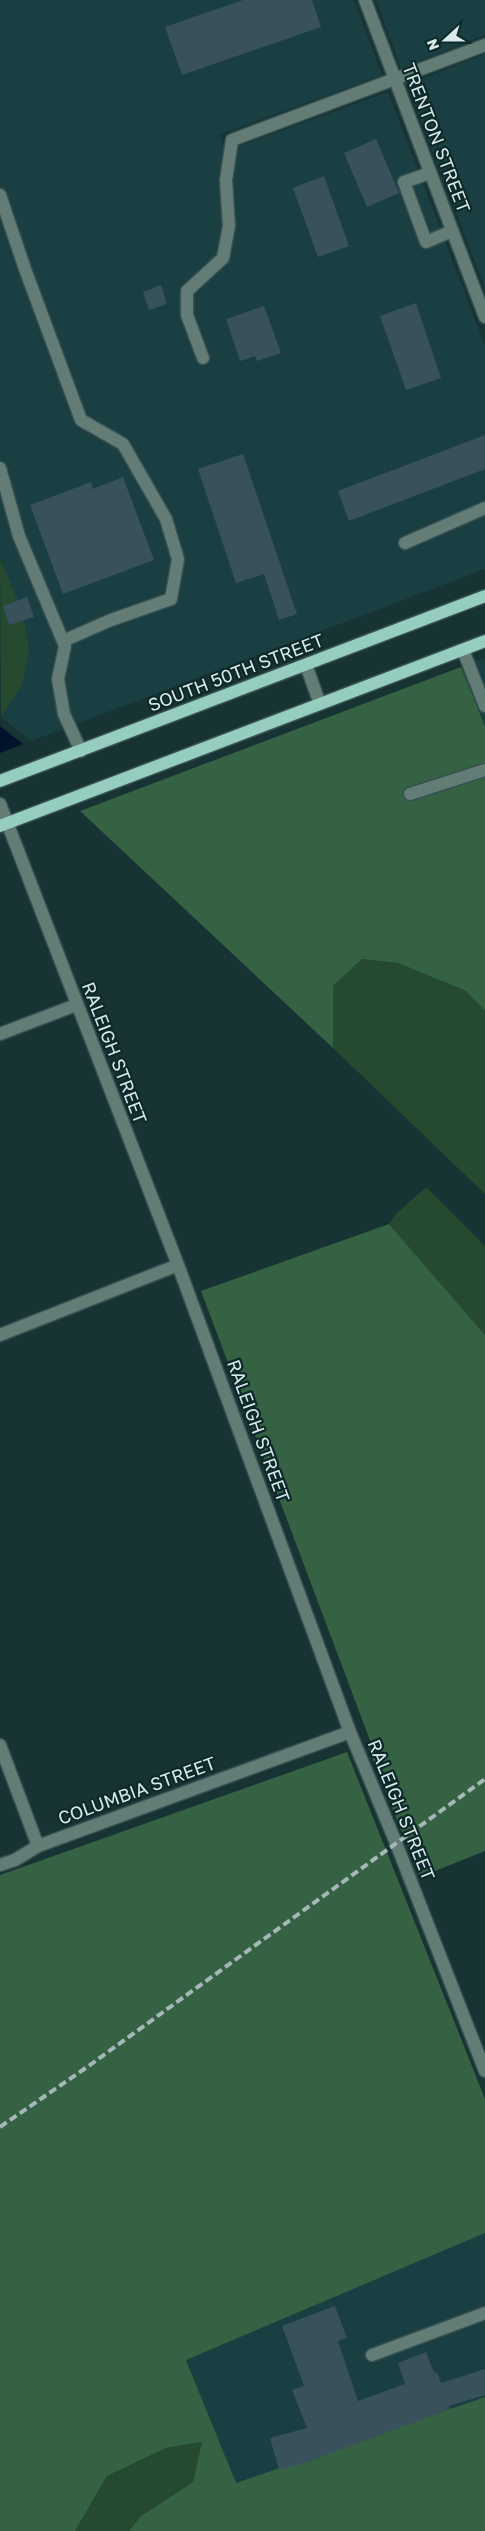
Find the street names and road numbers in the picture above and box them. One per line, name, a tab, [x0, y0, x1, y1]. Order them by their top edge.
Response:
street label: TRENTON STREET	[398, 60, 476, 216]
street label: SOUTH 50TH STREET	[145, 628, 327, 716]
street label: RALEIGH STREET	[78, 979, 152, 1127]
street label: RALEIGH STREET	[223, 1356, 295, 1505]
street label: RALEIGH STREET	[364, 1736, 440, 1883]
street label: COLUMBIA STREET	[55, 1751, 219, 1829]

